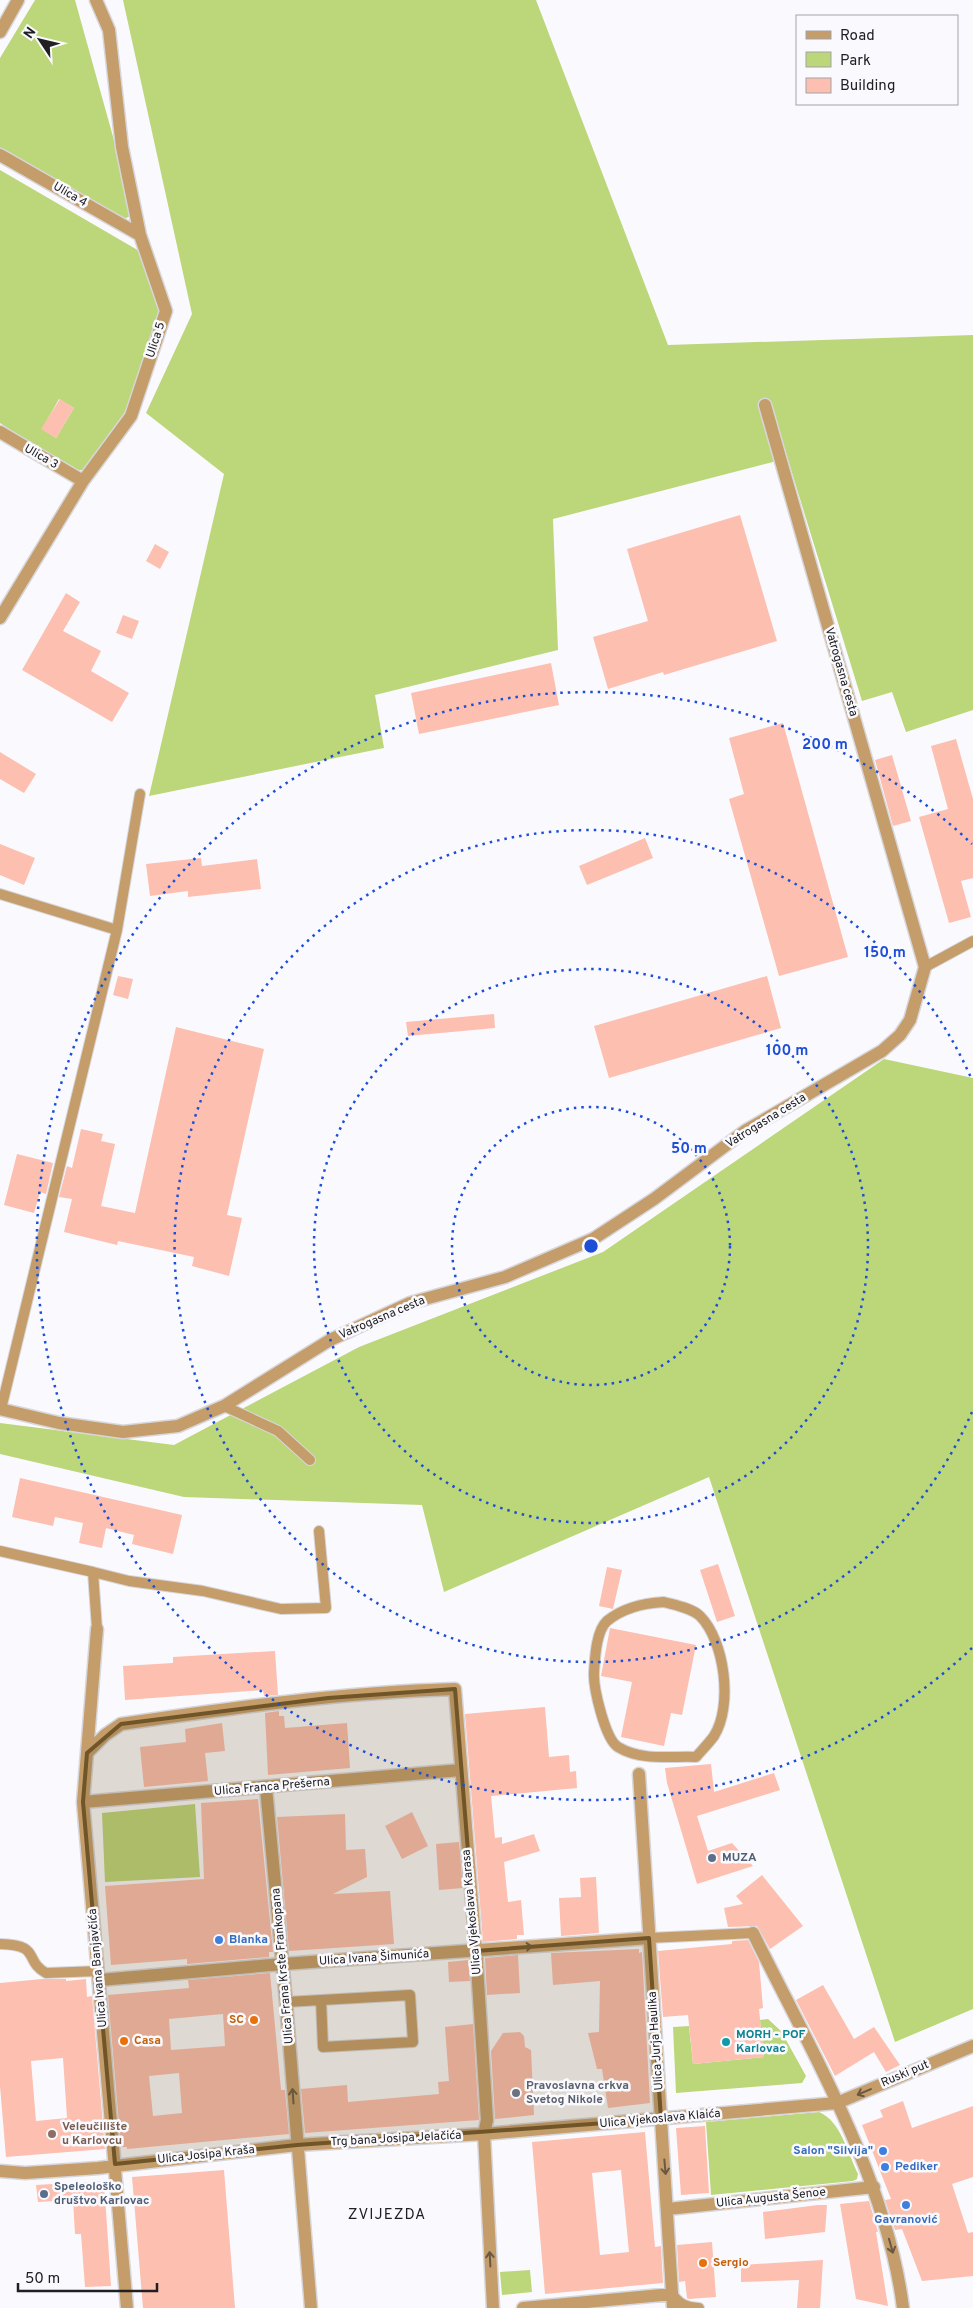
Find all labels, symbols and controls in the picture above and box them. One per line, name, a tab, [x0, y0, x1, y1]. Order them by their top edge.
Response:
north arrow	[15, 15, 65, 65]
legend	[796, 15, 958, 105]
text: N	[21, 24, 40, 42]
text: Road	[840, 27, 875, 46]
text: Park	[840, 52, 871, 71]
text: Building	[840, 77, 895, 96]
street label: Ulica 4	[50, 179, 90, 211]
street label: Ulica 5	[143, 320, 169, 360]
street label: Ulica 3	[21, 441, 61, 473]
street label: Vatrogasna cesta	[821, 626, 861, 718]
text: 200 m	[802, 736, 848, 755]
text: 150 m	[864, 944, 906, 963]
text: 100 m	[766, 1042, 808, 1061]
street label: Vatrogasna cesta	[723, 1090, 809, 1152]
text: 50 m	[671, 1140, 707, 1159]
centre of rings	[582, 1237, 600, 1255]
street label: Vatrogasna cesta	[337, 1293, 427, 1343]
street label: Ulica Franca Prešerna	[213, 1774, 331, 1800]
street label: Ulica Vjekoslava Karasa	[459, 1849, 485, 1975]
place label: MUZA	[722, 1850, 757, 1866]
marker: MUZA	[706, 1852, 718, 1864]
street label: Ulica Frana Krste Frankopana	[268, 1887, 298, 2045]
street label: Ulica Ivana Banjavčića	[85, 1908, 111, 2028]
place label: Blanka	[229, 1932, 268, 1948]
marker: Blanka	[213, 1934, 225, 1946]
one-way arrow	[516, 1942, 532, 1952]
street label: Ulica Ivana Šimunića	[318, 1946, 430, 1970]
street label: Ulica Jurja Haulika	[645, 1991, 667, 2091]
place label: SC	[229, 2012, 244, 2028]
marker: SC	[248, 2014, 260, 2026]
place label: MORH - POF Karlovac	[736, 2027, 806, 2057]
place label: Casa	[134, 2033, 161, 2049]
marker: Casa	[118, 2035, 130, 2047]
marker: MORH - POF Karlovac	[720, 2036, 732, 2048]
street label: Ruski put	[879, 2057, 931, 2091]
place label: Pravoslavna crkva Svetog Nikole	[526, 2078, 629, 2108]
marker: Pravoslavna crkva Svetog Nikole	[510, 2087, 522, 2099]
one-way arrow	[856, 2088, 871, 2097]
one-way arrow	[289, 2089, 298, 2105]
street label: Ulica Vjekoslava Klaića	[599, 2106, 721, 2132]
place label: Veleučilište u Karlovcu	[62, 2119, 127, 2149]
marker: Veleučilište u Karlovcu	[46, 2128, 58, 2140]
street label: Trg bana Josipa Jelačića	[330, 2128, 462, 2150]
street label: Ulica Josipa Kraša	[157, 2142, 255, 2168]
place label: Salon "Silvija"	[793, 2143, 873, 2159]
marker: Salon "Silvija"	[877, 2145, 889, 2157]
one-way arrow	[660, 2159, 669, 2175]
place label: Pediker	[895, 2159, 938, 2175]
marker: Pediker	[879, 2161, 891, 2173]
place label: Speleološko društvo Karlovac	[54, 2179, 149, 2209]
street label: Ulica Augusta Šenoe	[715, 2184, 827, 2212]
marker: Speleološko društvo Karlovac	[38, 2188, 50, 2200]
marker: Gavranović	[900, 2199, 912, 2211]
district label: ZVIJEZDA	[348, 2206, 426, 2225]
place label: Gavranović	[874, 2212, 938, 2228]
one-way arrow	[887, 2238, 897, 2254]
one-way arrow	[486, 2252, 495, 2268]
place label: Sergio	[713, 2255, 749, 2271]
marker: Sergio	[697, 2257, 709, 2269]
scale bar	[18, 2260, 156, 2292]
text: 50 m	[25, 2270, 60, 2289]

